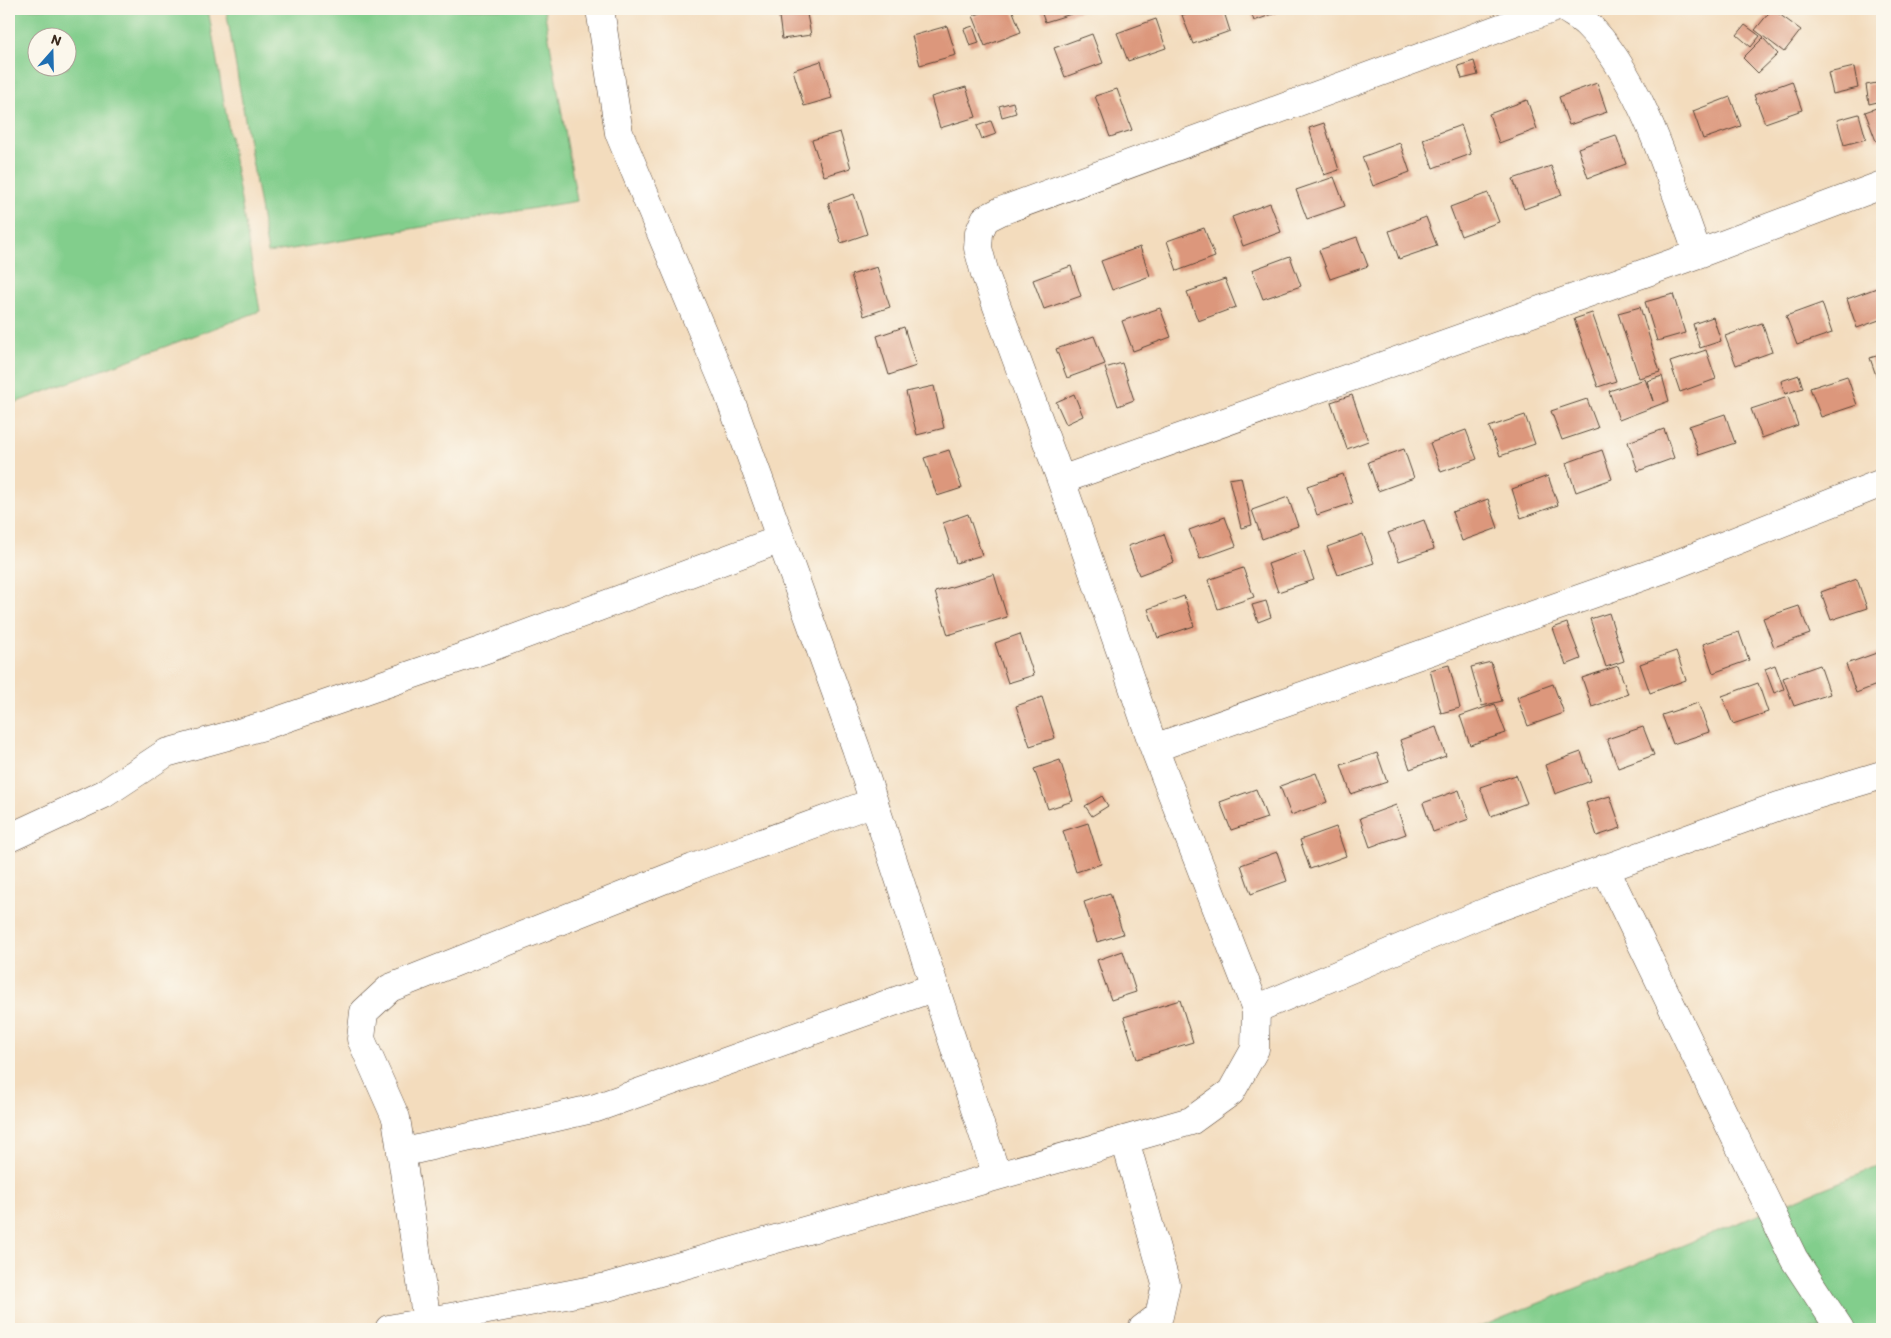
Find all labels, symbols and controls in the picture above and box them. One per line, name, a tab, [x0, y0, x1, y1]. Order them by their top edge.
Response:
north arrow	[28, 28, 78, 78]
text: N	[49, 31, 64, 50]

